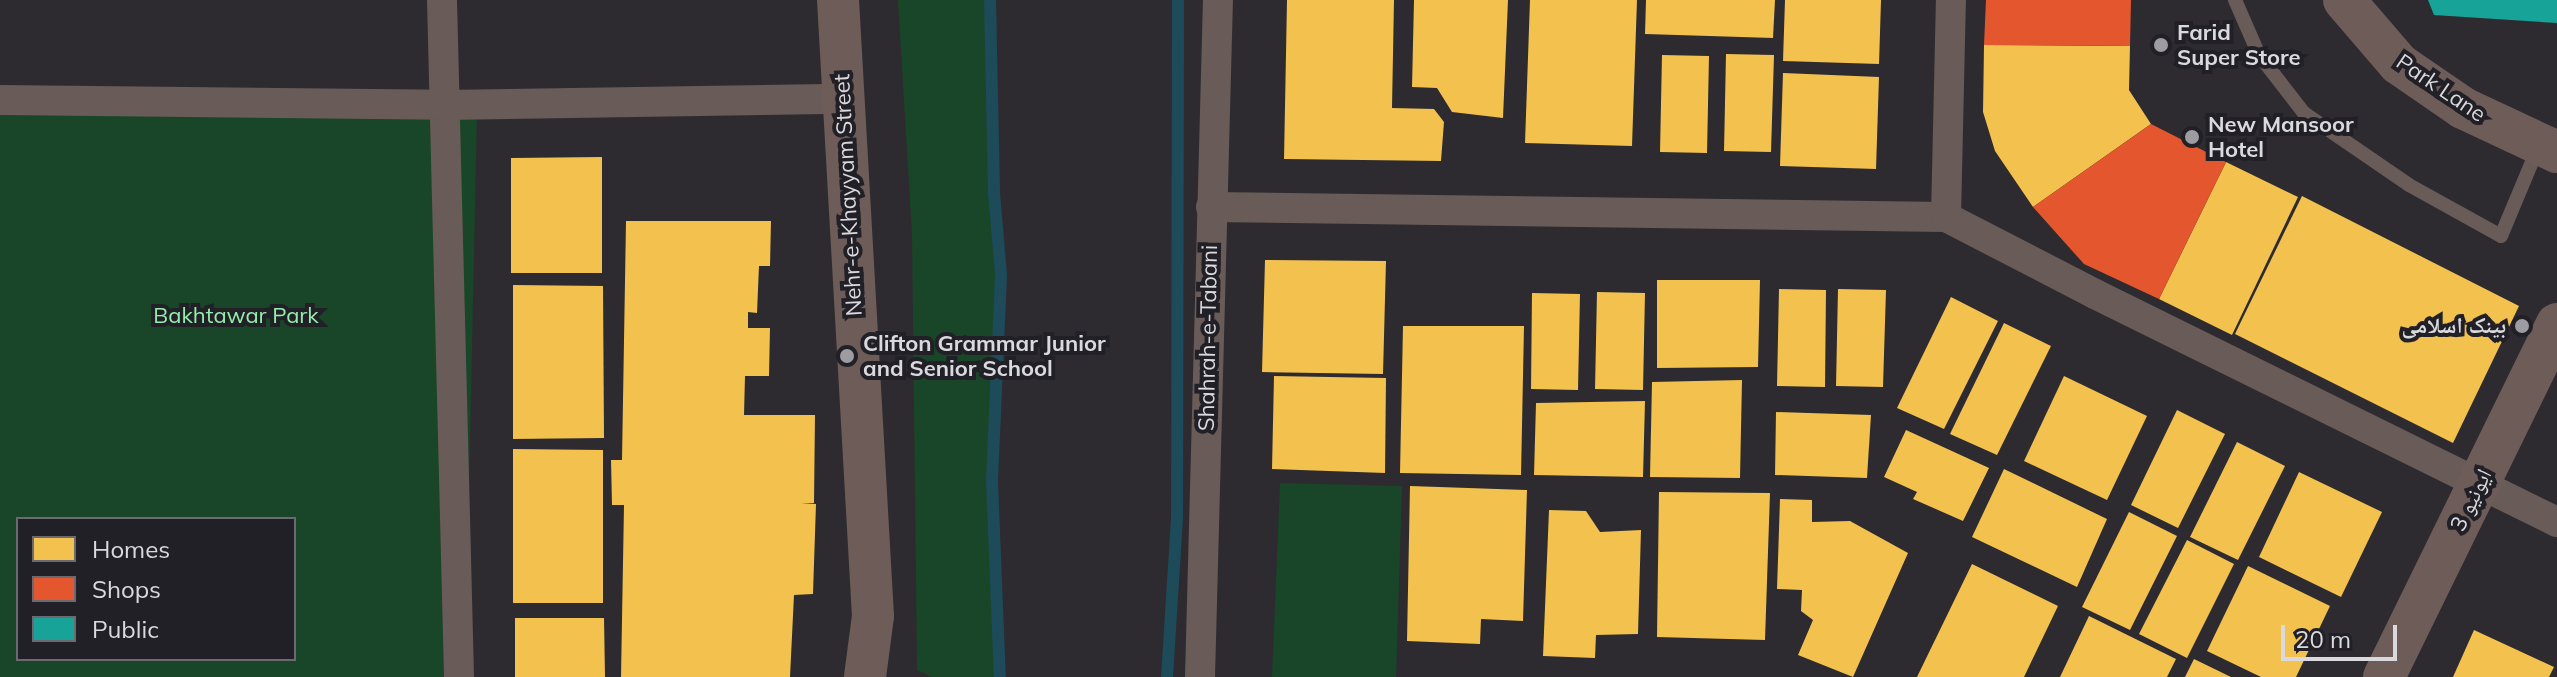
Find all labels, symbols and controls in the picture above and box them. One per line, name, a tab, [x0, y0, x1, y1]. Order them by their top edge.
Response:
place label: Farid Super Store	[2177, 19, 2301, 70]
marker: Farid Super Store	[2152, 36, 2170, 54]
street label: Park Lane	[2391, 49, 2491, 127]
street label: Nehr-e-Khayyam Street	[828, 73, 868, 317]
place label: New Mansoor Hotel	[2208, 111, 2354, 162]
marker: New Mansoor Hotel	[2183, 128, 2201, 146]
street label: Shahrah-e-Tabani	[1193, 245, 1223, 431]
park label: Bakhtawar Park	[153, 303, 319, 329]
place label: بینک اسلامی	[2402, 313, 2506, 339]
marker: بینک اسلامی	[2513, 317, 2531, 335]
place label: Clifton Grammar Junior and Senior School	[863, 330, 1106, 382]
marker: Clifton Grammar Junior and Senior School	[838, 347, 856, 365]
street label: ایونیو 3	[2445, 464, 2497, 536]
legend	[16, 517, 296, 661]
text: Homes	[92, 534, 170, 564]
text: Shops	[92, 574, 161, 604]
scale bar	[2285, 609, 2401, 659]
text: Public	[92, 614, 159, 644]
text: 20 m	[2295, 624, 2351, 654]

